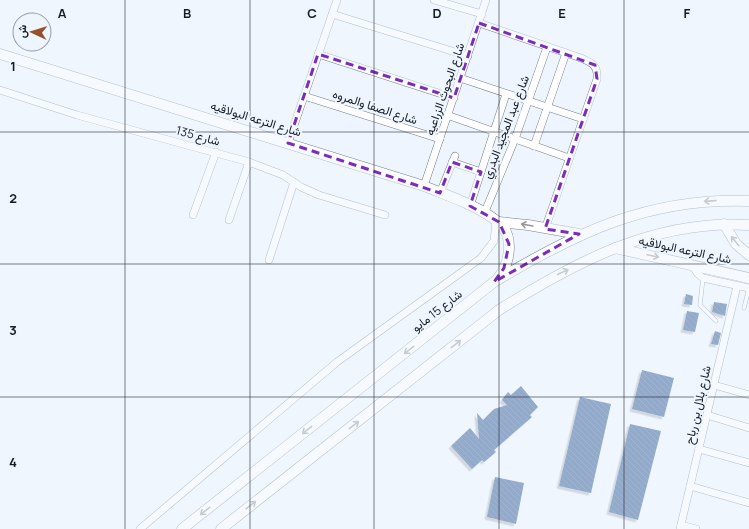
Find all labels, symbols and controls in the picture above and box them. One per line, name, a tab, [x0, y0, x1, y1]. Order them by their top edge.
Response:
text: A	[58, 4, 67, 22]
text: B	[183, 4, 191, 22]
text: C	[307, 4, 317, 22]
text: D	[432, 4, 442, 22]
text: E	[558, 4, 566, 22]
text: F	[684, 4, 691, 22]
north arrow	[12, 12, 52, 52]
text: ش	[14, 24, 29, 38]
street label: شارع البحوث الزراعيه	[421, 40, 469, 138]
text: 1	[10, 57, 16, 75]
street label: شارع عبد المجيد البدري	[478, 73, 535, 182]
street label: شارع الصفا والمروه	[330, 85, 420, 129]
street label: شارع الترعه البولاقيه	[208, 97, 304, 141]
street label: شارع 135	[174, 122, 222, 150]
text: 2	[9, 189, 17, 207]
one-way arrow	[704, 197, 717, 204]
one-way arrow	[521, 221, 534, 229]
street label: شارع الترعه البولاقيه	[637, 231, 733, 269]
one-way arrow	[730, 236, 739, 247]
one-way arrow	[646, 253, 659, 261]
one-way arrow	[557, 268, 569, 275]
street label: شارع 15 مايو	[408, 285, 466, 337]
text: 3	[9, 321, 17, 339]
one-way arrow	[450, 340, 461, 348]
one-way arrow	[403, 345, 414, 354]
street label: شارع بلال بن رباح	[680, 364, 716, 446]
one-way arrow	[348, 420, 359, 429]
one-way arrow	[301, 426, 312, 434]
text: 4	[9, 453, 17, 471]
one-way arrow	[246, 501, 257, 509]
one-way arrow	[199, 506, 210, 515]

